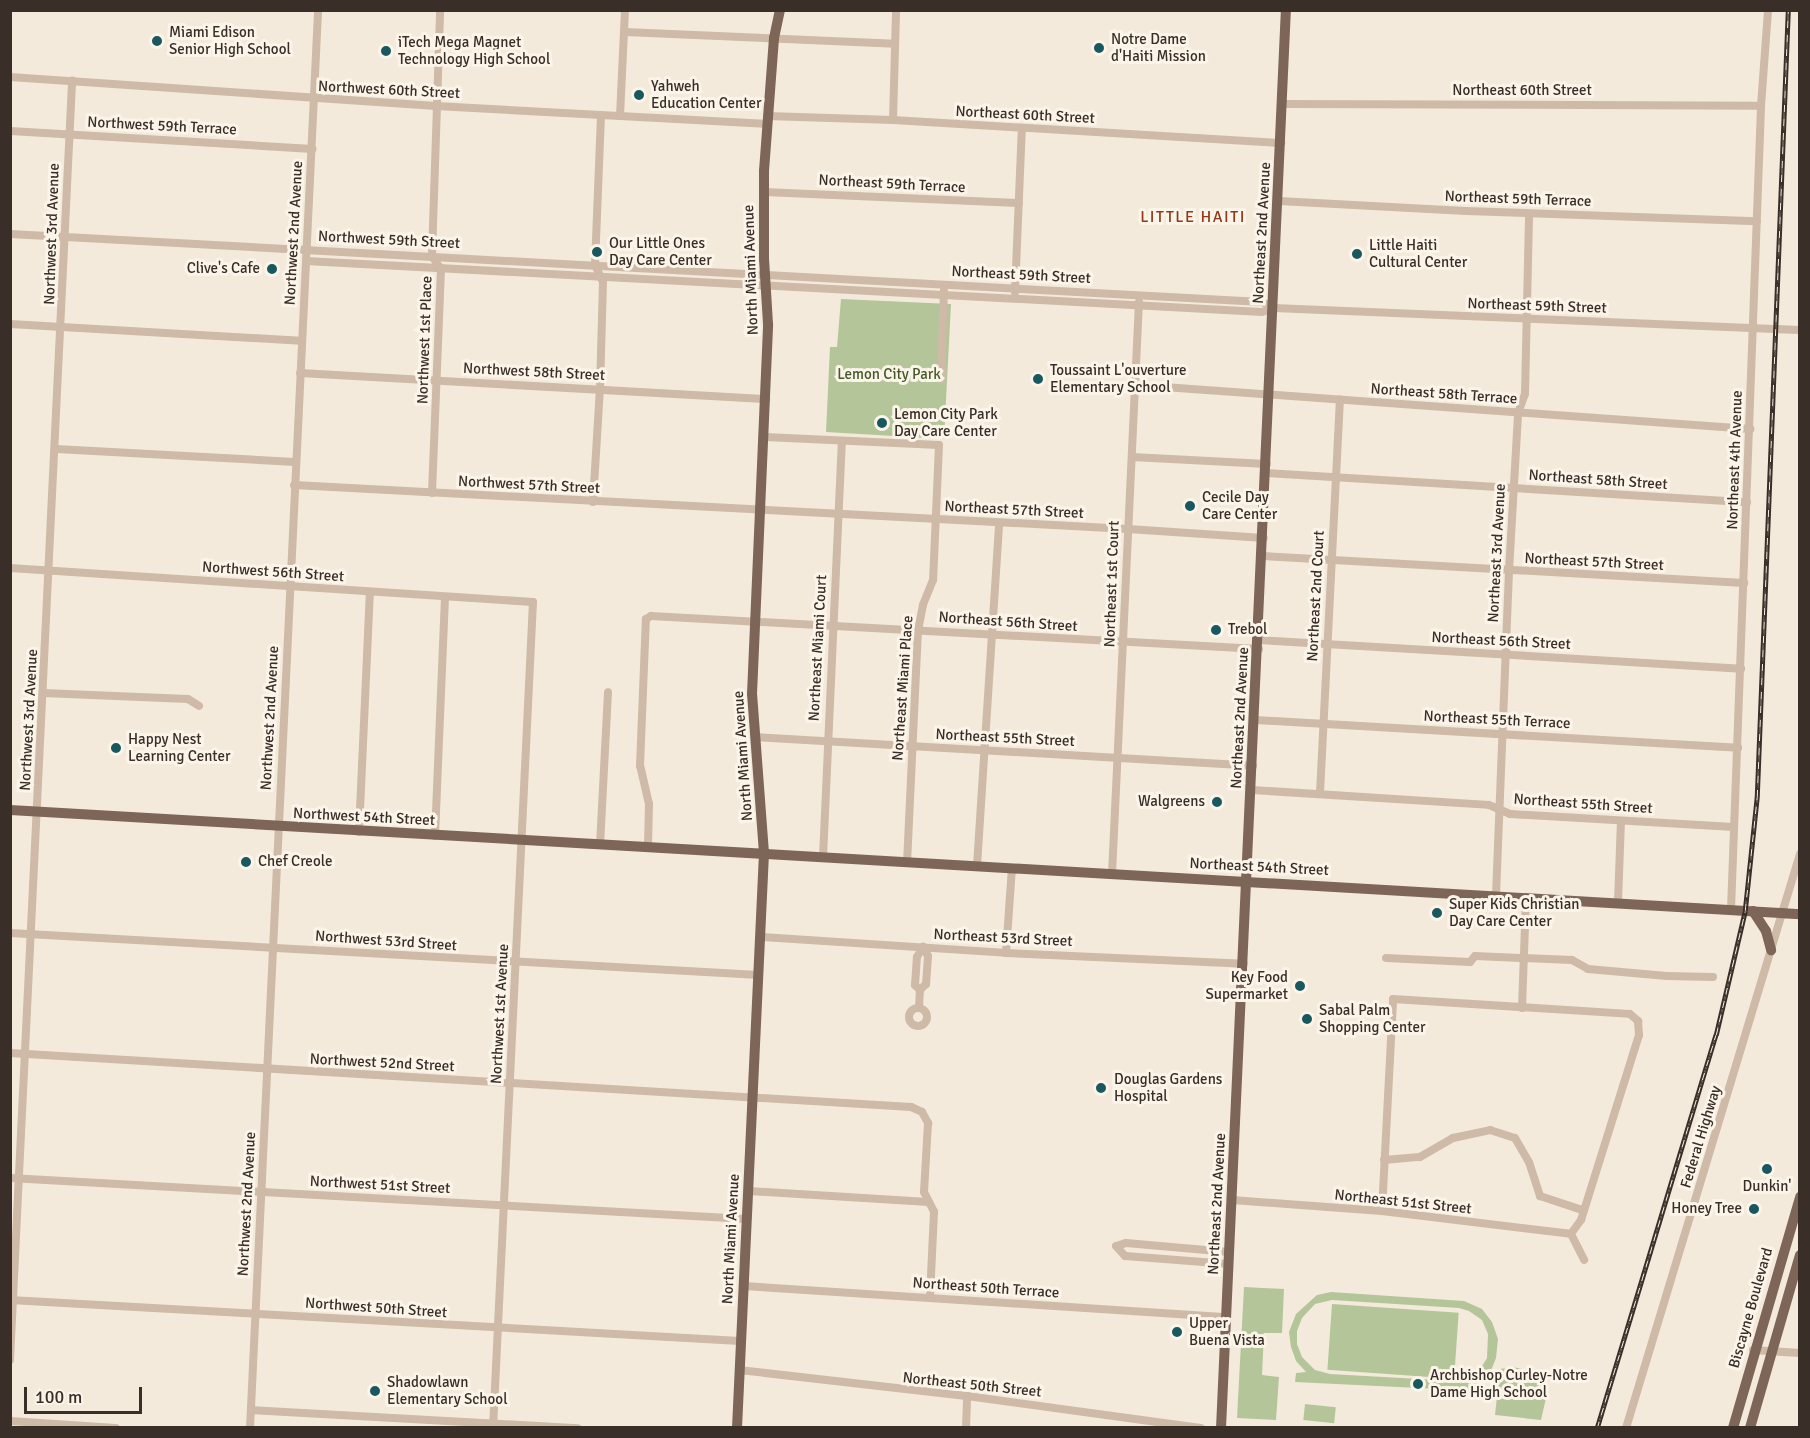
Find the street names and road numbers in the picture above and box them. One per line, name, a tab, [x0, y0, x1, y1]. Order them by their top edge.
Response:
street label: Northwest 60th Street	[317, 77, 461, 103]
street label: Northeast 60th Street	[1452, 82, 1592, 100]
street label: Northeast 60th Street	[955, 102, 1095, 128]
street label: Northwest 59th Terrace	[87, 113, 237, 139]
street label: Northwest 2nd Avenue	[281, 160, 307, 306]
street label: Northeast 2nd Avenue	[1249, 162, 1275, 304]
street label: Northwest 3rd Avenue	[41, 163, 63, 305]
street label: Northeast 59th Terrace	[818, 171, 966, 197]
street label: Northeast 59th Terrace	[1444, 187, 1592, 211]
street label: North Miami Avenue	[740, 204, 762, 336]
street label: Northwest 59th Street	[317, 227, 461, 253]
street label: Northeast 59th Street	[951, 262, 1091, 288]
street label: Northwest 1st Place	[414, 275, 436, 405]
street label: Northeast 59th Street	[1467, 295, 1607, 317]
street label: Northwest 58th Street	[462, 359, 606, 385]
street label: Northeast 58th Terrace	[1370, 380, 1518, 408]
street label: Northeast 4th Avenue	[1724, 390, 1746, 530]
street label: Northeast 58th Street	[1528, 466, 1668, 494]
street label: Northwest 57th Street	[457, 472, 601, 498]
street label: Northeast 3rd Avenue	[1484, 483, 1510, 623]
street label: Northeast 57th Street	[944, 497, 1084, 523]
street label: Northeast 1st Court	[1101, 520, 1123, 648]
street label: Northeast 2nd Court	[1304, 530, 1328, 662]
street label: Northeast 57th Street	[1524, 549, 1664, 575]
street label: Northwest 56th Street	[201, 558, 345, 586]
street label: Northeast Miami Court	[805, 574, 831, 722]
street label: Northeast 56th Street	[938, 608, 1078, 636]
street label: Northeast Miami Place	[889, 615, 917, 761]
street label: Northeast 56th Street	[1431, 628, 1571, 654]
street label: Northwest 2nd Avenue	[257, 645, 283, 791]
street label: Northeast 2nd Avenue	[1227, 647, 1253, 789]
street label: Northwest 3rd Avenue	[16, 649, 42, 791]
street label: North Miami Avenue	[729, 690, 757, 822]
street label: Northeast 55th Terrace	[1423, 707, 1571, 733]
street label: Northeast 55th Street	[935, 725, 1075, 751]
street label: Northeast 55th Street	[1513, 790, 1653, 818]
street label: Northwest 54th Street	[292, 804, 436, 830]
street label: Northeast 54th Street	[1189, 854, 1329, 880]
street label: Northeast 53rd Street	[933, 925, 1073, 951]
street label: Northwest 53rd Street	[314, 927, 458, 955]
street label: Northwest 1st Avenue	[487, 943, 513, 1085]
street label: Northwest 52nd Street	[309, 1050, 455, 1076]
street label: Federal Highway	[1677, 1084, 1725, 1190]
street label: Northwest 2nd Avenue	[234, 1131, 260, 1277]
street label: Northeast 2nd Avenue	[1204, 1133, 1230, 1275]
street label: Northwest 51st Street	[309, 1172, 451, 1198]
street label: North Miami Avenue	[719, 1173, 743, 1305]
street label: Northeast 51st Street	[1334, 1186, 1472, 1218]
street label: Biscayne Boulevard	[1725, 1246, 1777, 1370]
street label: Northeast 50th Terrace	[912, 1274, 1060, 1302]
street label: Northwest 50th Street	[304, 1294, 448, 1322]
street label: Northeast 50th Street	[902, 1369, 1042, 1401]

